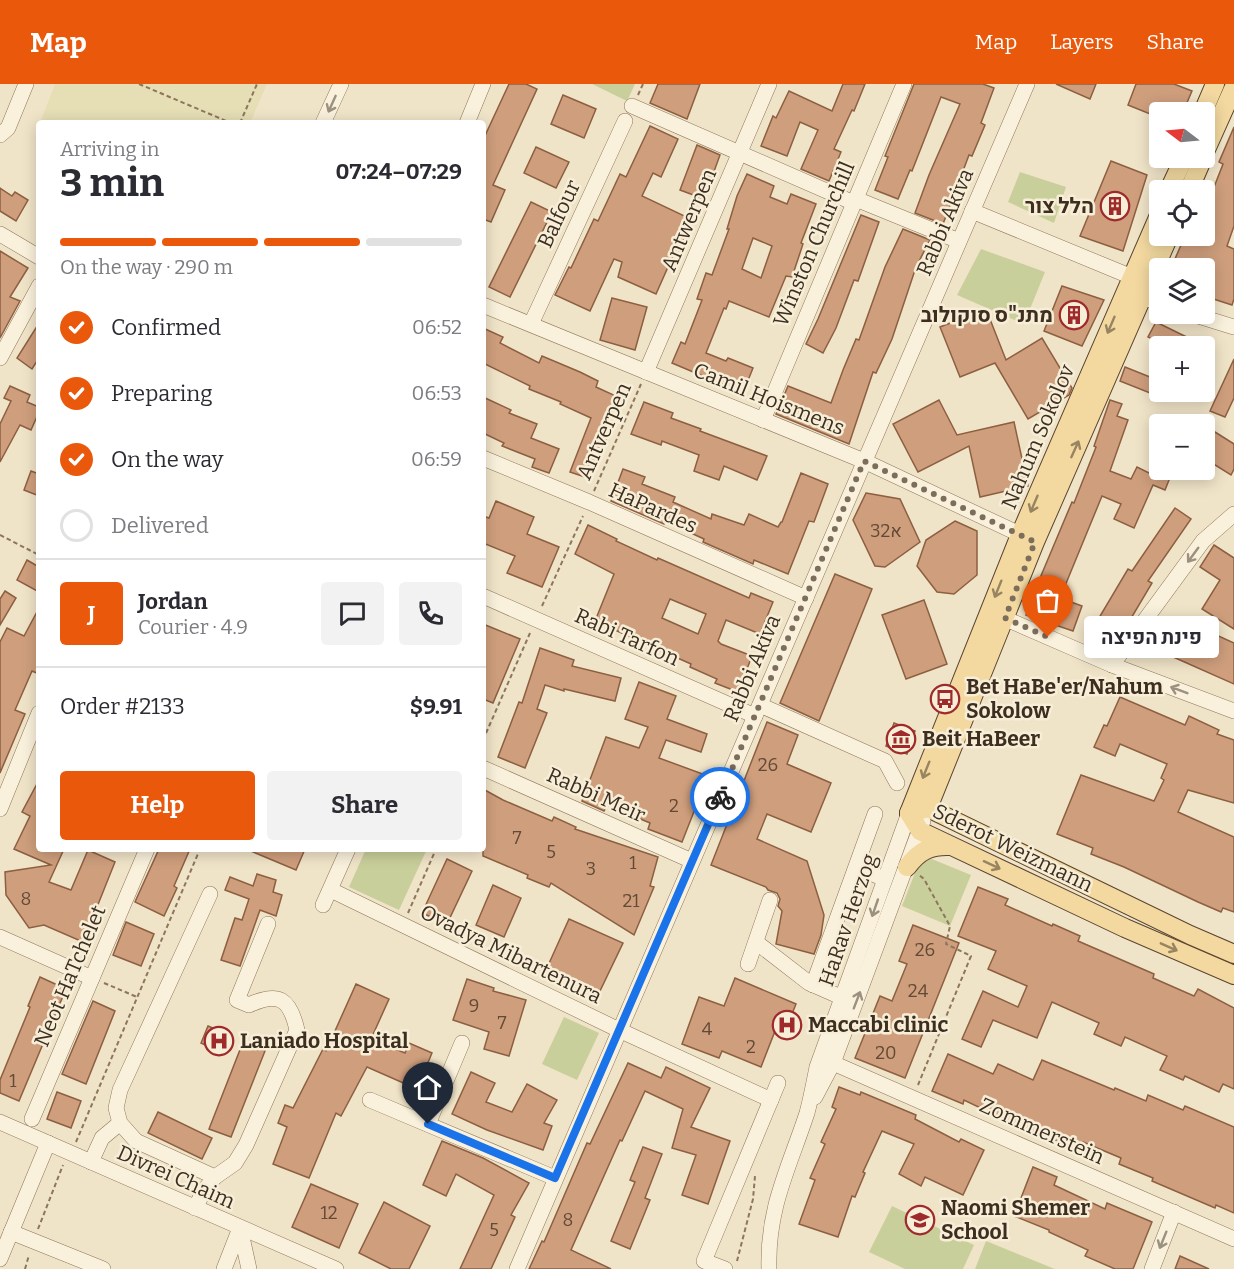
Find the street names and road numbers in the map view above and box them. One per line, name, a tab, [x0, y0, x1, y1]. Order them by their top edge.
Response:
street label: Winston Churchill	[768, 158, 860, 330]
street label: Rabbi Akiva	[911, 164, 979, 280]
street label: Antwerpen	[656, 165, 722, 275]
street label: Balfour	[532, 176, 586, 252]
street label: Camil Hoismens	[690, 357, 848, 441]
street label: Nahum Sokolov	[996, 360, 1081, 513]
street label: Antverpen	[571, 378, 637, 484]
street label: HaPardes	[605, 477, 701, 539]
street label: Rabi Tarfon	[571, 602, 683, 672]
street label: Rabbi Akiva	[718, 610, 786, 726]
street label: Rabbi Meir	[543, 762, 649, 828]
street label: Sderot Weizmann	[929, 798, 1097, 898]
street label: HaRav Herzog	[813, 850, 883, 990]
street label: Ovadya Mibartenura	[416, 899, 607, 1010]
street label: Neot HaTchelet	[29, 901, 112, 1050]
street label: Zommerstein	[976, 1092, 1108, 1170]
street label: Divrei Chaim	[113, 1139, 239, 1215]

